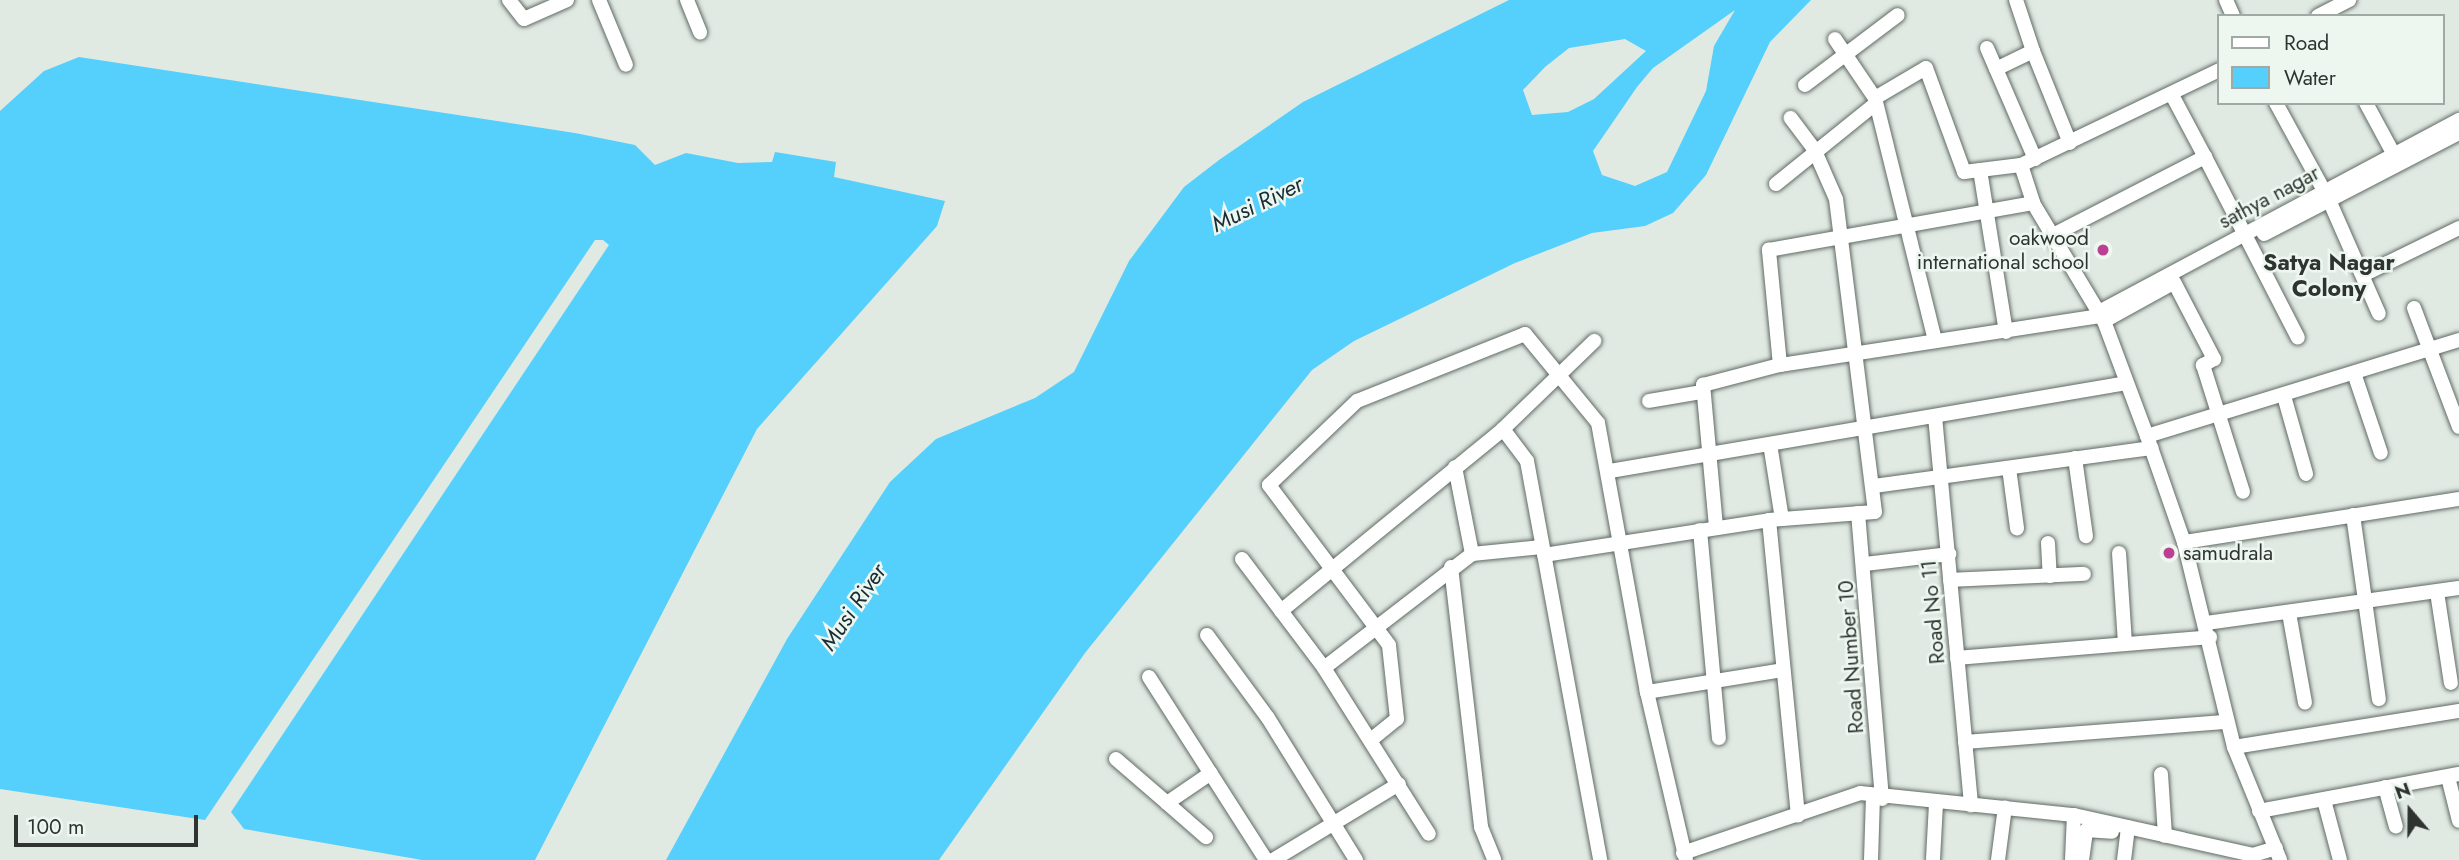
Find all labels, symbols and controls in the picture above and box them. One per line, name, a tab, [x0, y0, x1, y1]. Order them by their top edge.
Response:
legend	[2218, 14, 2445, 105]
text: Road	[2284, 28, 2329, 58]
text: Water	[2284, 63, 2336, 93]
street label: sathya nagar	[2214, 160, 2324, 234]
water label: Musi River	[1207, 170, 1307, 238]
place label: oakwood international school	[1917, 225, 2089, 275]
marker: oakwood international school	[2095, 242, 2111, 258]
district label: Satya Nagar Colony	[2263, 248, 2395, 302]
place label: samudrala	[2183, 540, 2273, 566]
marker: samudrala	[2161, 545, 2177, 561]
water label: Musi River	[814, 558, 892, 656]
street label: Road No 11	[1916, 559, 1950, 665]
street label: Road Number 10	[1833, 580, 1869, 734]
north arrow	[2375, 776, 2445, 846]
text: N	[2391, 776, 2414, 806]
scale bar	[18, 800, 201, 844]
text: 100 m	[27, 812, 84, 842]

